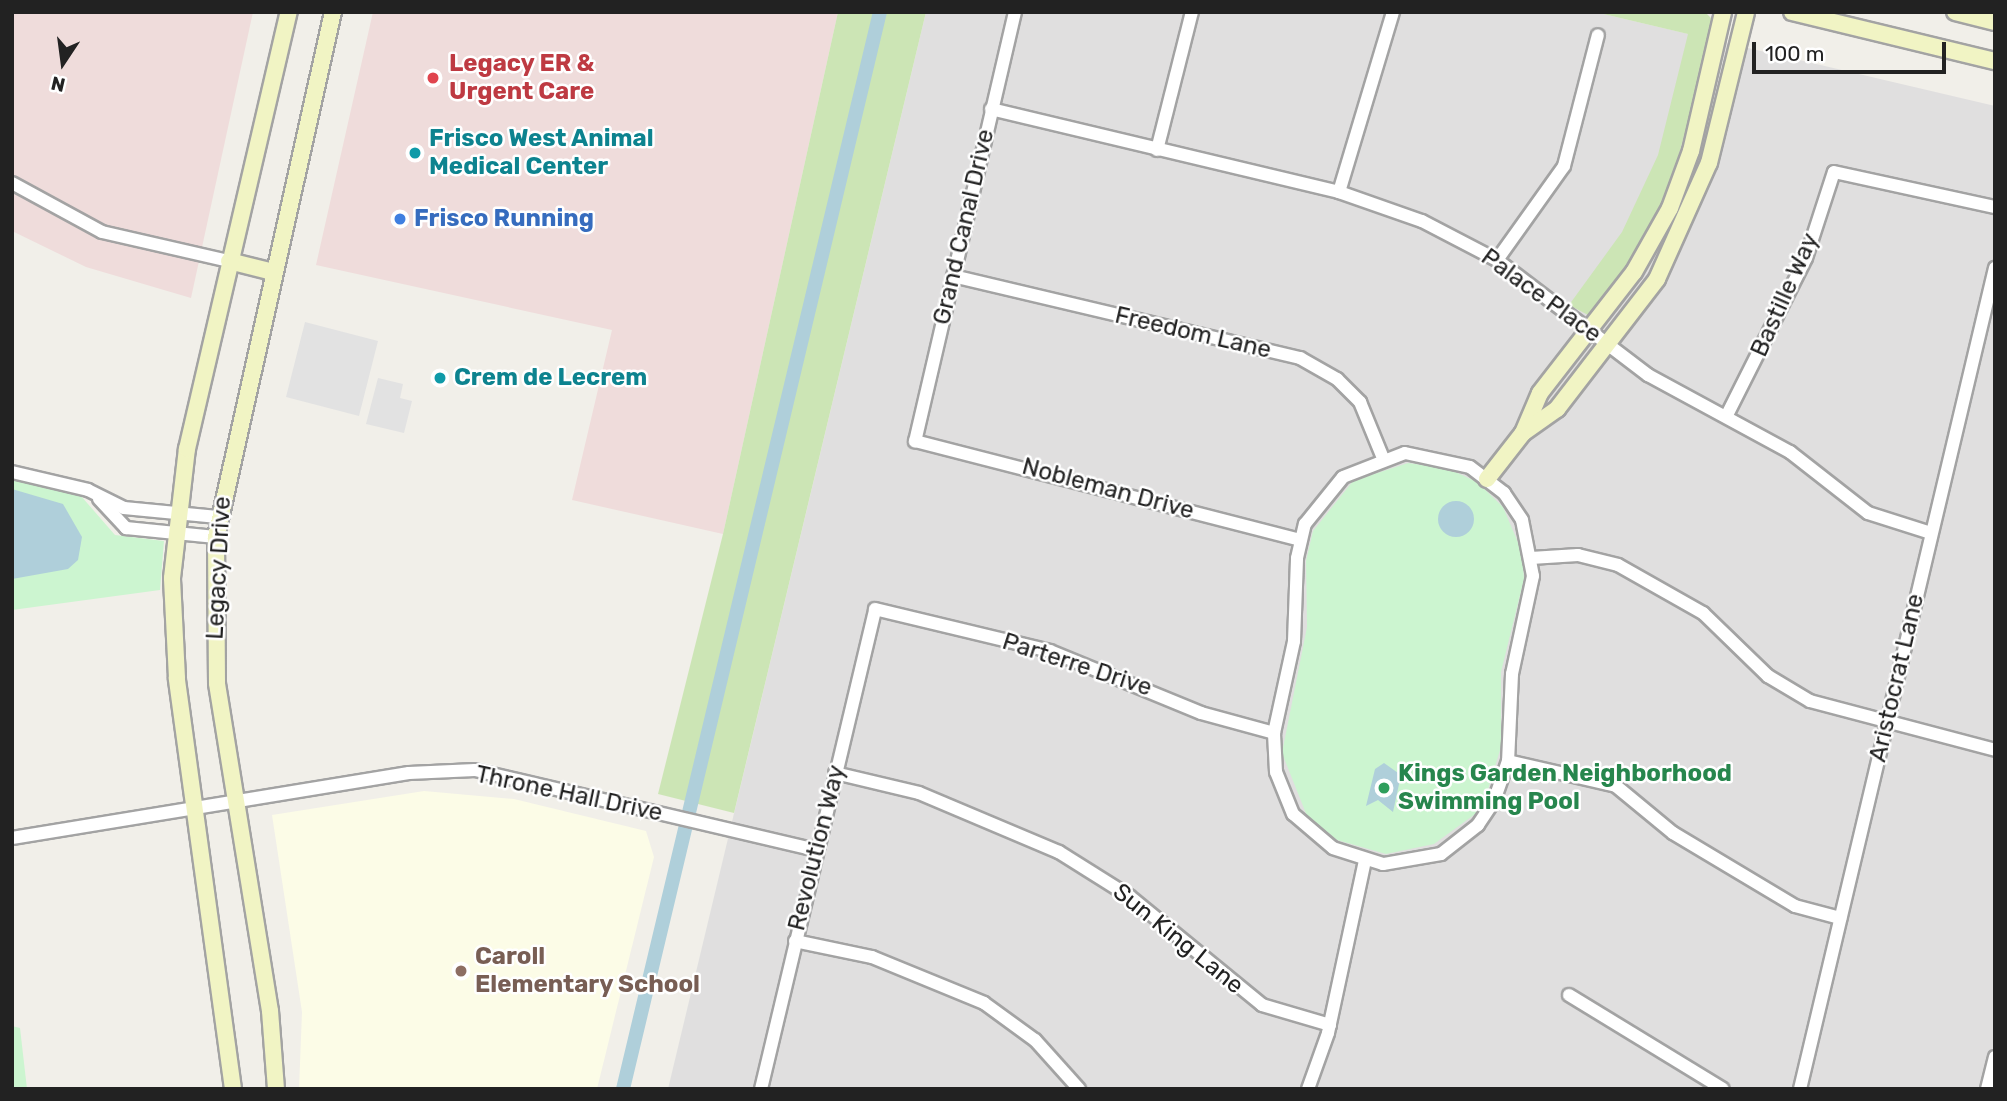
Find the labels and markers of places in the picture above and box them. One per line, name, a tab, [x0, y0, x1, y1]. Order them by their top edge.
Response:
place label: Legacy ER & Urgent Care	[449, 50, 595, 106]
marker: Legacy ER & Urgent Care	[423, 68, 443, 88]
place label: Frisco West Animal Medical Center	[429, 125, 654, 181]
marker: Frisco West Animal Medical Center	[407, 145, 423, 161]
place label: Frisco Running	[414, 205, 594, 233]
marker: Frisco Running	[392, 211, 408, 227]
place label: Crem de Lecrem	[454, 364, 647, 392]
marker: Crem de Lecrem	[432, 370, 448, 386]
place label: Kings Garden Neighborhood Swimming Pool	[1398, 760, 1732, 816]
marker: Kings Garden Neighborhood Swimming Pool	[1376, 780, 1392, 796]
place label: Caroll Elementary School	[475, 943, 701, 999]
marker: Caroll Elementary School	[453, 963, 469, 979]

